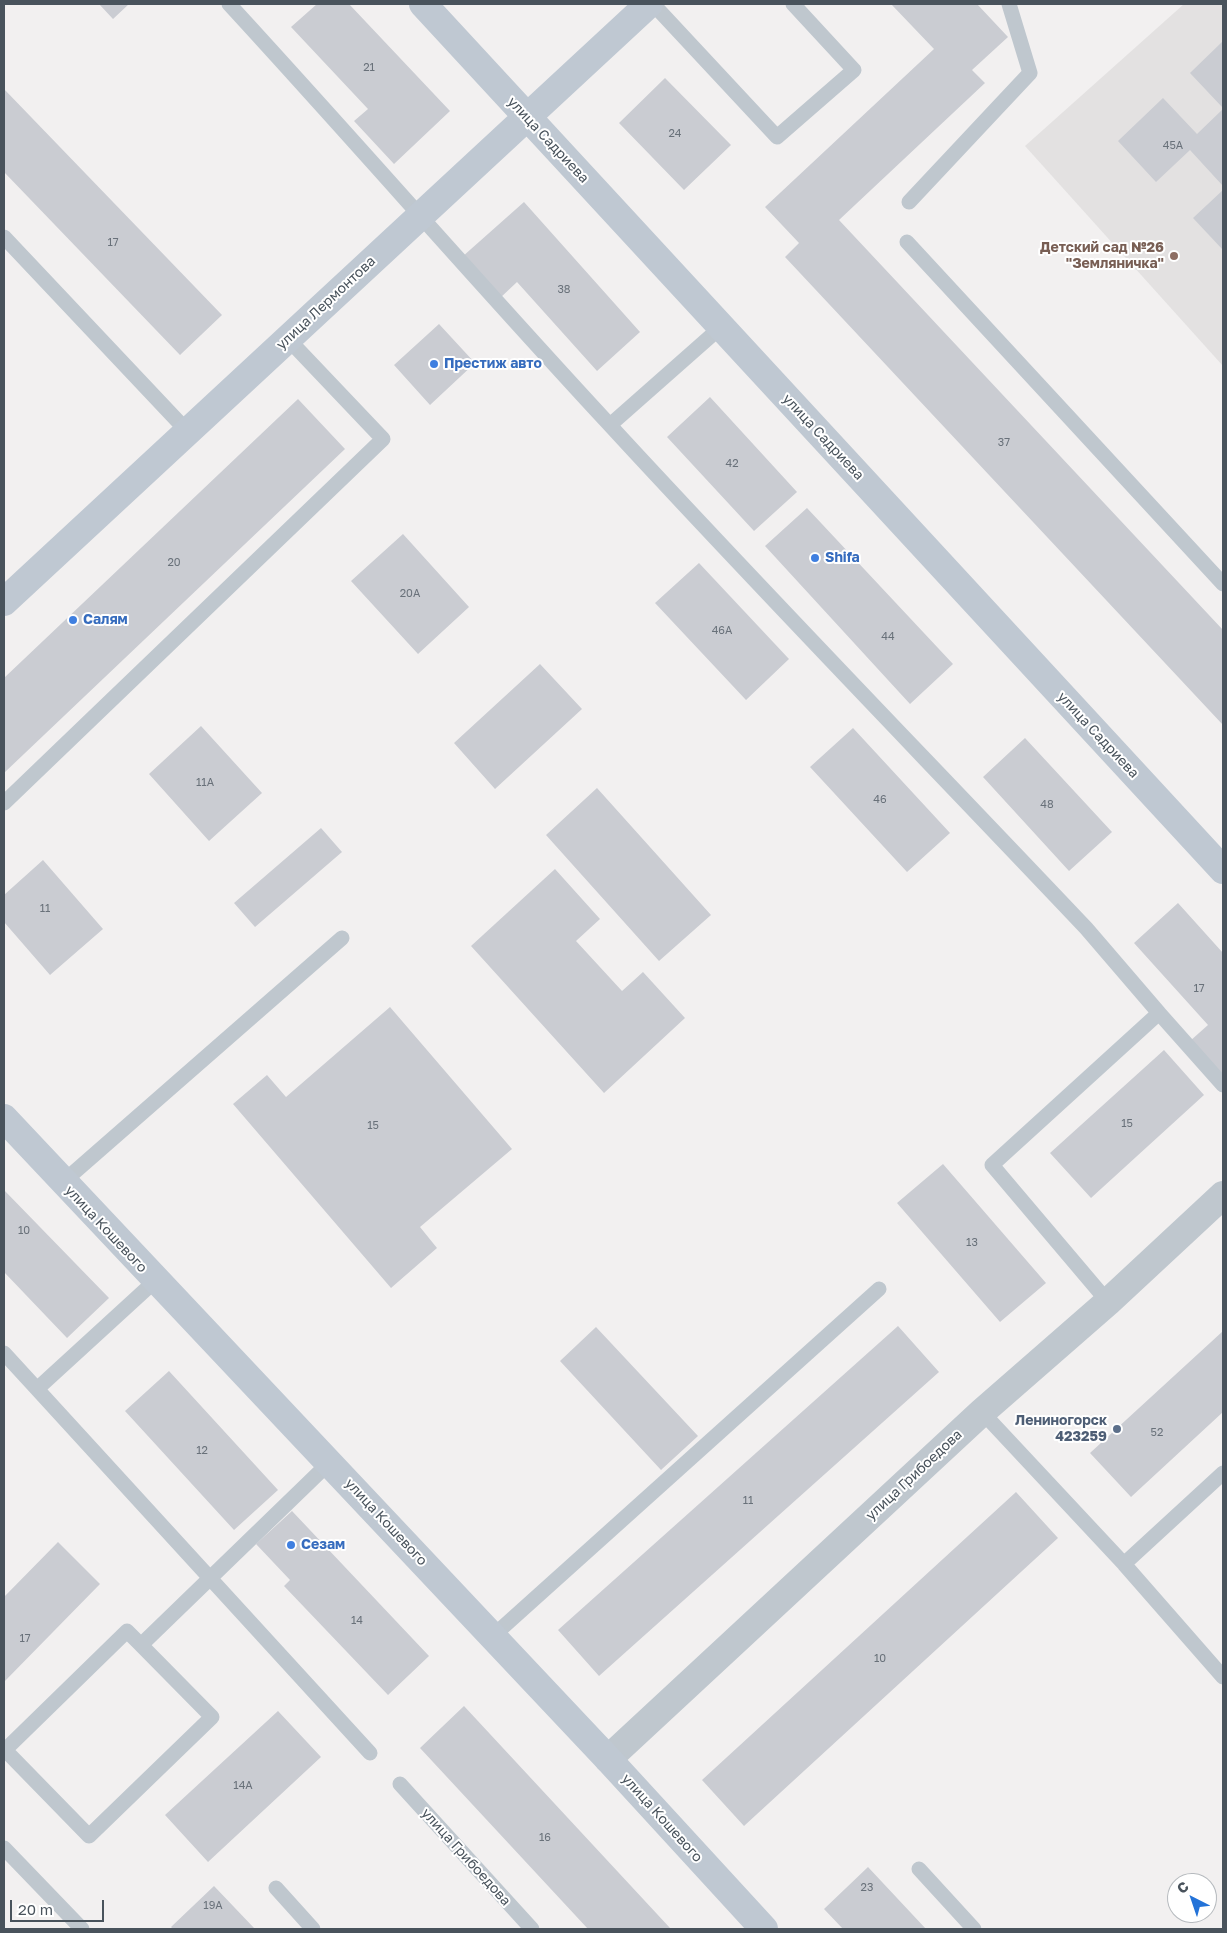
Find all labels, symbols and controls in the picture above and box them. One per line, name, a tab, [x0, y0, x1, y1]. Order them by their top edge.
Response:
house number: 21	[363, 61, 375, 75]
street label: улица Садриева	[504, 93, 592, 187]
house number: 24	[668, 127, 682, 141]
house number: 45А	[1163, 139, 1183, 153]
house number: 17	[107, 236, 119, 250]
place label: Детский сад №26 "Земляничка"	[1040, 240, 1164, 272]
marker: Детский сад №26 "Земляничка"	[1168, 250, 1180, 262]
street label: улица Лермонтова	[273, 253, 379, 353]
house number: 38	[557, 283, 571, 297]
place label: Престиж авто	[444, 356, 542, 372]
marker: Престиж авто	[428, 358, 440, 370]
street label: улица Садриева	[779, 390, 867, 484]
house number: 37	[998, 436, 1010, 450]
house number: 42	[725, 457, 739, 471]
place label: Shifa	[825, 550, 860, 566]
marker: Shifa	[809, 552, 821, 564]
house number: 20	[167, 556, 181, 570]
house number: 20А	[400, 587, 420, 601]
place label: Салям	[83, 612, 128, 628]
marker: Салям	[67, 614, 79, 626]
house number: 46А	[712, 624, 732, 638]
house number: 44	[881, 630, 895, 644]
street label: улица Садриева	[1054, 688, 1142, 782]
house number: 11А	[196, 776, 214, 790]
house number: 46	[873, 793, 887, 807]
house number: 48	[1040, 798, 1054, 812]
house number: 11	[40, 902, 50, 916]
house number: 17	[1193, 982, 1205, 996]
house number: 15	[1121, 1117, 1133, 1131]
house number: 15	[367, 1119, 379, 1133]
street label: улица Кошевого	[61, 1182, 151, 1276]
house number: 10	[18, 1224, 30, 1238]
house number: 13	[966, 1236, 978, 1250]
place label: Лениногорск 423259	[1015, 1413, 1107, 1445]
marker: Лениногорск 423259	[1111, 1423, 1123, 1435]
street label: улица Грибоедова	[862, 1426, 966, 1524]
house number: 52	[1151, 1426, 1163, 1440]
house number: 12	[196, 1444, 208, 1458]
street label: улица Кошевого	[341, 1475, 431, 1569]
house number: 11	[743, 1494, 753, 1508]
place label: Сезам	[301, 1537, 345, 1553]
marker: Сезам	[285, 1539, 297, 1551]
house number: 14	[351, 1614, 363, 1628]
house number: 17	[19, 1632, 31, 1646]
house number: 10	[874, 1652, 886, 1666]
street label: улица Кошевого	[618, 1770, 706, 1866]
house number: 14А	[233, 1779, 253, 1793]
street label: улица Грибоедова	[418, 1805, 514, 1909]
house number: 16	[539, 1831, 551, 1845]
north arrow	[1167, 1873, 1217, 1923]
text: С	[1173, 1877, 1192, 1897]
house number: 23	[861, 1881, 873, 1895]
scale bar	[12, 1890, 106, 1922]
house number: 19А	[203, 1899, 223, 1913]
text: 20 m	[18, 1900, 53, 1918]

